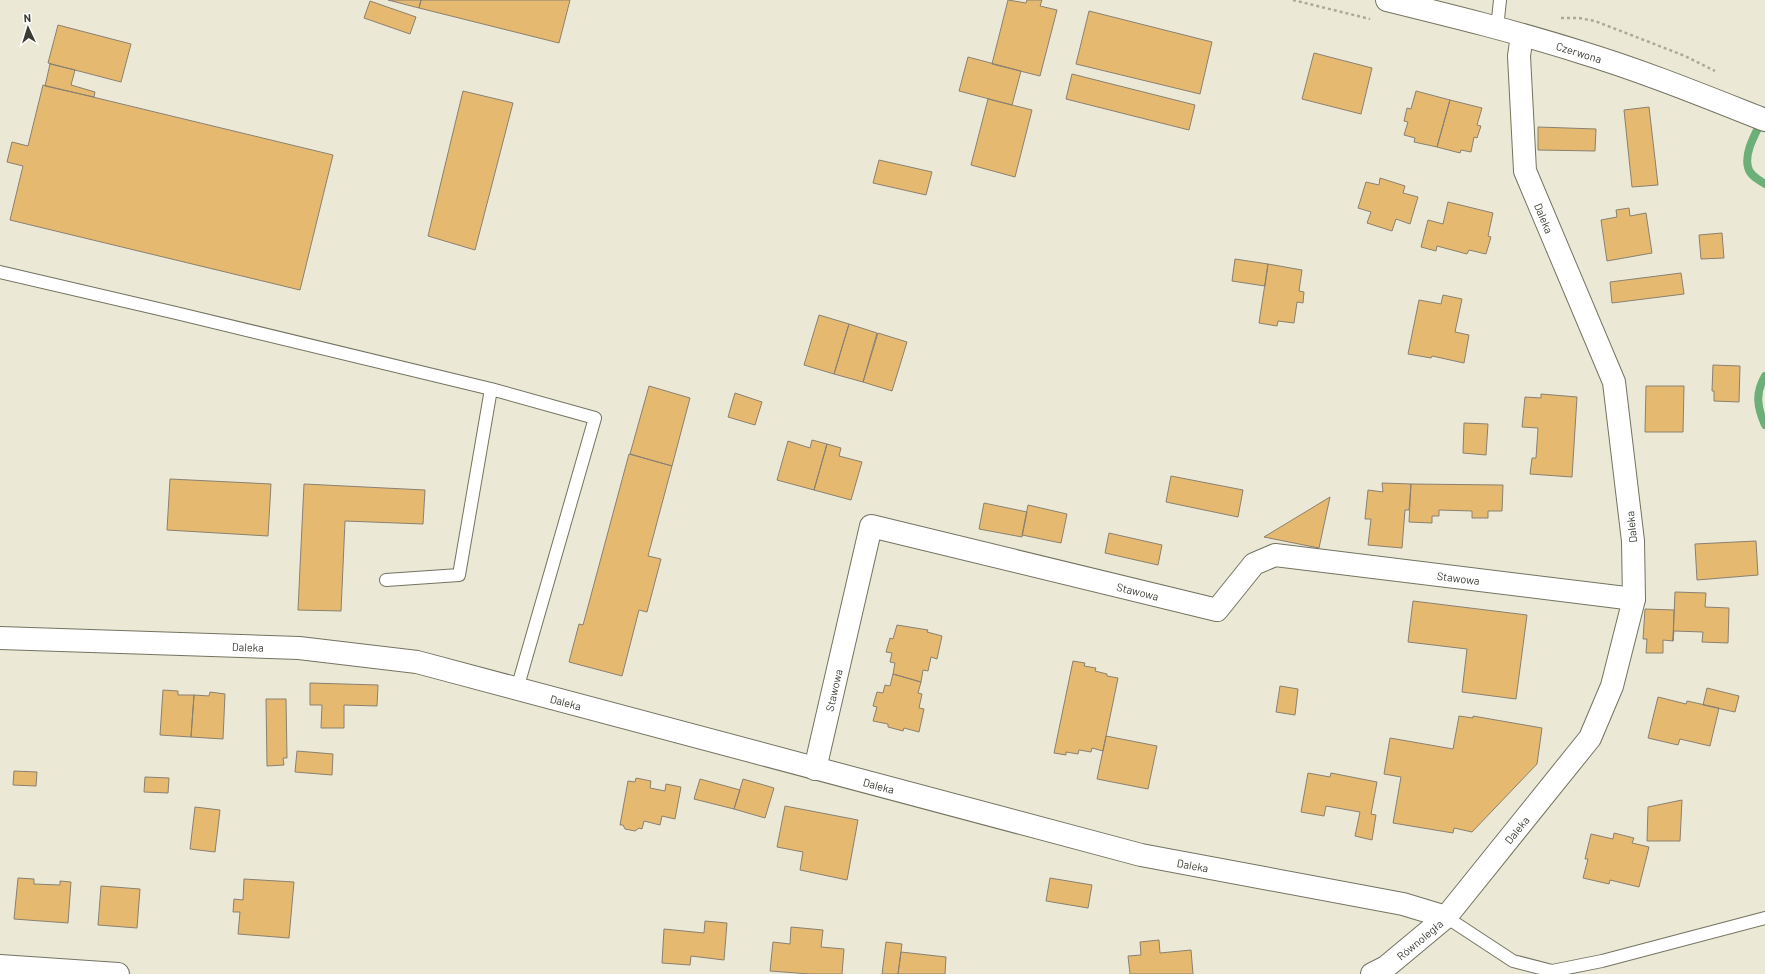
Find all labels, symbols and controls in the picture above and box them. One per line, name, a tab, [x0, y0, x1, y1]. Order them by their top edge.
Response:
north arrow	[8, 8, 48, 48]
text: N	[23, 11, 31, 24]
street label: Czerwona	[1555, 39, 1604, 65]
street label: Daleka	[1532, 201, 1556, 235]
street label: Daleka	[1623, 511, 1639, 543]
street label: Stawowa	[1436, 568, 1480, 587]
street label: Stawowa	[1115, 579, 1160, 602]
street label: Daleka	[232, 639, 264, 653]
street label: Stawowa	[822, 668, 844, 712]
street label: Daleka	[549, 691, 583, 712]
street label: Daleka	[862, 775, 896, 796]
street label: Daleka	[1501, 813, 1531, 846]
street label: Daleka	[1176, 855, 1210, 874]
street label: Równoległa	[1394, 916, 1445, 962]

